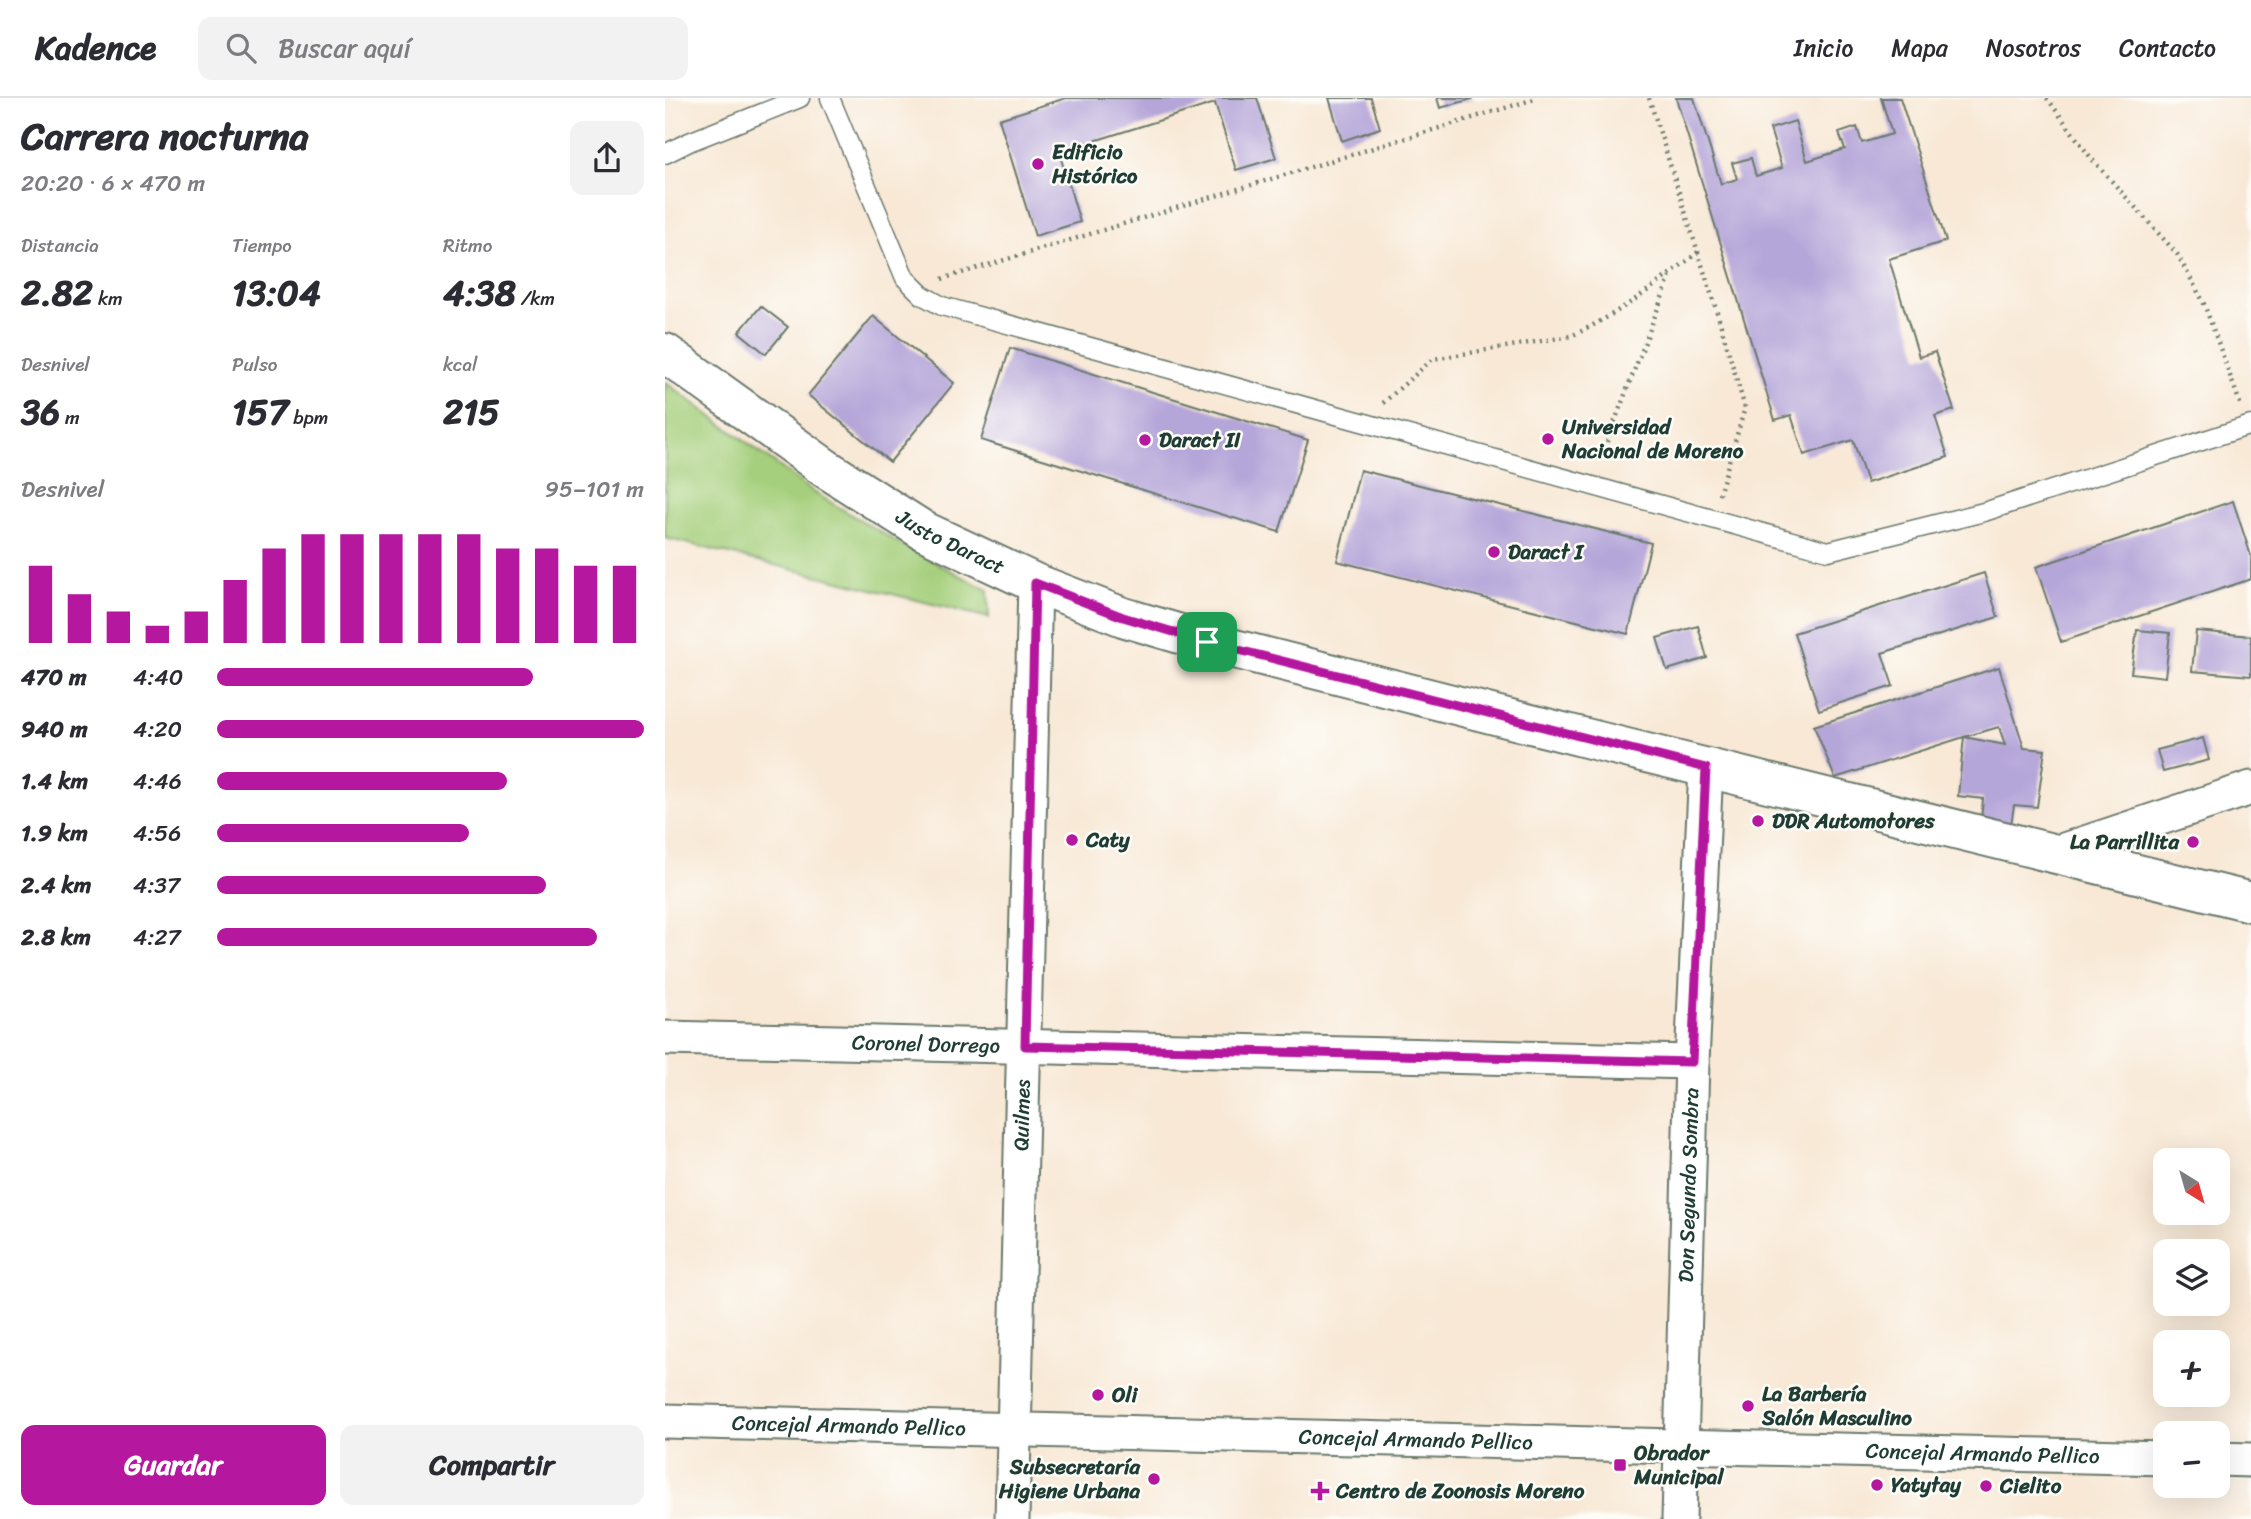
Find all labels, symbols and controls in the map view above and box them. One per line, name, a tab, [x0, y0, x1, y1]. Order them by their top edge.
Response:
search box	[198, 17, 688, 80]
text: Kadence	[35, 19, 156, 77]
text: Buscar aquí	[278, 25, 411, 71]
text: Inicio	[1794, 27, 1853, 69]
text: Mapa	[1891, 27, 1948, 69]
text: Nosotros	[1986, 27, 2081, 69]
text: Contacto	[2119, 27, 2216, 69]
icon: search	[222, 29, 260, 67]
text: Carrera nocturna	[21, 103, 309, 170]
button: share	[570, 121, 644, 195]
place label: Edificio Histórico	[1051, 133, 1138, 195]
marker: Edificio Histórico	[1030, 156, 1046, 172]
text: 20:20 · 6 × 470 m	[21, 163, 205, 204]
text: Distancia	[21, 229, 99, 262]
text: Tiempo	[232, 229, 292, 262]
text: Ritmo	[443, 229, 492, 262]
text: 2.82	[21, 262, 93, 324]
text: 13:04	[232, 262, 321, 324]
text: 4:38	[443, 262, 516, 324]
text: km	[93, 282, 123, 315]
text: /km	[516, 282, 555, 315]
text: Desnivel	[21, 348, 90, 381]
text: Pulso	[232, 348, 278, 381]
text: kcal	[443, 348, 478, 381]
text: 36	[21, 381, 60, 443]
text: 157	[232, 381, 288, 443]
text: 215	[443, 381, 500, 443]
text: m	[60, 401, 80, 434]
text: bpm	[288, 401, 328, 434]
place label: Universidad Nacional de Moreno	[1561, 408, 1744, 470]
place label: Daract II	[1159, 421, 1241, 459]
marker: Universidad Nacional de Moreno	[1540, 431, 1556, 447]
marker: Daract II	[1137, 432, 1153, 448]
text: Desnivel	[21, 469, 104, 510]
text: 95–101 m	[545, 469, 644, 510]
street label: Justo Daract	[887, 498, 1011, 585]
place label: Daract I	[1508, 533, 1585, 571]
marker: Daract I	[1486, 544, 1502, 560]
pin	[1177, 612, 1237, 672]
icon: arrive	[1188, 623, 1226, 661]
text: 470 m	[21, 657, 87, 698]
text: 4:40	[133, 657, 183, 698]
text: 940 m	[21, 709, 88, 750]
text: 4:20	[133, 709, 182, 750]
text: 1.4 km	[21, 761, 88, 802]
text: 4:46	[133, 761, 182, 802]
place label: DDR Automotores	[1772, 802, 1935, 840]
text: 1.9 km	[21, 813, 88, 854]
text: 4:56	[133, 813, 181, 854]
marker: DDR Automotores	[1750, 813, 1766, 829]
place label: Caty	[1085, 821, 1131, 859]
place label: La Parrillita	[2070, 823, 2180, 861]
marker: Caty	[1064, 832, 1080, 848]
marker: La Parrillita	[2185, 834, 2201, 850]
text: 2.4 km	[21, 865, 91, 906]
text: 4:37	[133, 865, 180, 906]
text: 2.8 km	[21, 917, 91, 958]
text: 4:27	[133, 917, 181, 958]
street label: Coronel Dorrego	[851, 1023, 1001, 1065]
street label: Quilmes	[1002, 1079, 1042, 1151]
street label: Don Segundo Sombra	[1667, 1087, 1710, 1283]
north arrow	[2153, 1148, 2229, 1225]
map controls	[2153, 1148, 2230, 1498]
button: layers	[2153, 1239, 2230, 1316]
button: +	[2153, 1330, 2230, 1407]
place label: La Barbería Salón Masculino	[1761, 1375, 1912, 1437]
place label: Oli	[1112, 1376, 1139, 1414]
marker: Oli	[1090, 1387, 1106, 1403]
marker: La Barbería Salón Masculino	[1740, 1398, 1756, 1414]
street label: Concejal Armando Pellico	[732, 1404, 967, 1447]
street label: Concejal Armando Pellico	[1298, 1418, 1534, 1461]
button: −	[2153, 1421, 2230, 1498]
button: Guardar	[21, 1425, 326, 1505]
button: Compartir	[340, 1425, 644, 1505]
street label: Concejal Armando Pellico	[1865, 1432, 2100, 1475]
place label: Obrador Municipal	[1633, 1434, 1724, 1496]
place label: Subsecretaría Higiene Urbana	[998, 1448, 1141, 1510]
marker: Obrador Municipal	[1612, 1457, 1628, 1473]
place label: Yatytay	[1891, 1466, 1962, 1504]
place label: Cielito	[1999, 1467, 2062, 1505]
marker: Subsecretaría Higiene Urbana	[1146, 1471, 1162, 1487]
place label: Centro de Zoonosis Moreno	[1335, 1472, 1585, 1510]
marker: Yatytay	[1869, 1477, 1885, 1493]
marker: Cielito	[1978, 1478, 1994, 1494]
marker: Centro de Zoonosis Moreno	[1310, 1481, 1330, 1501]

